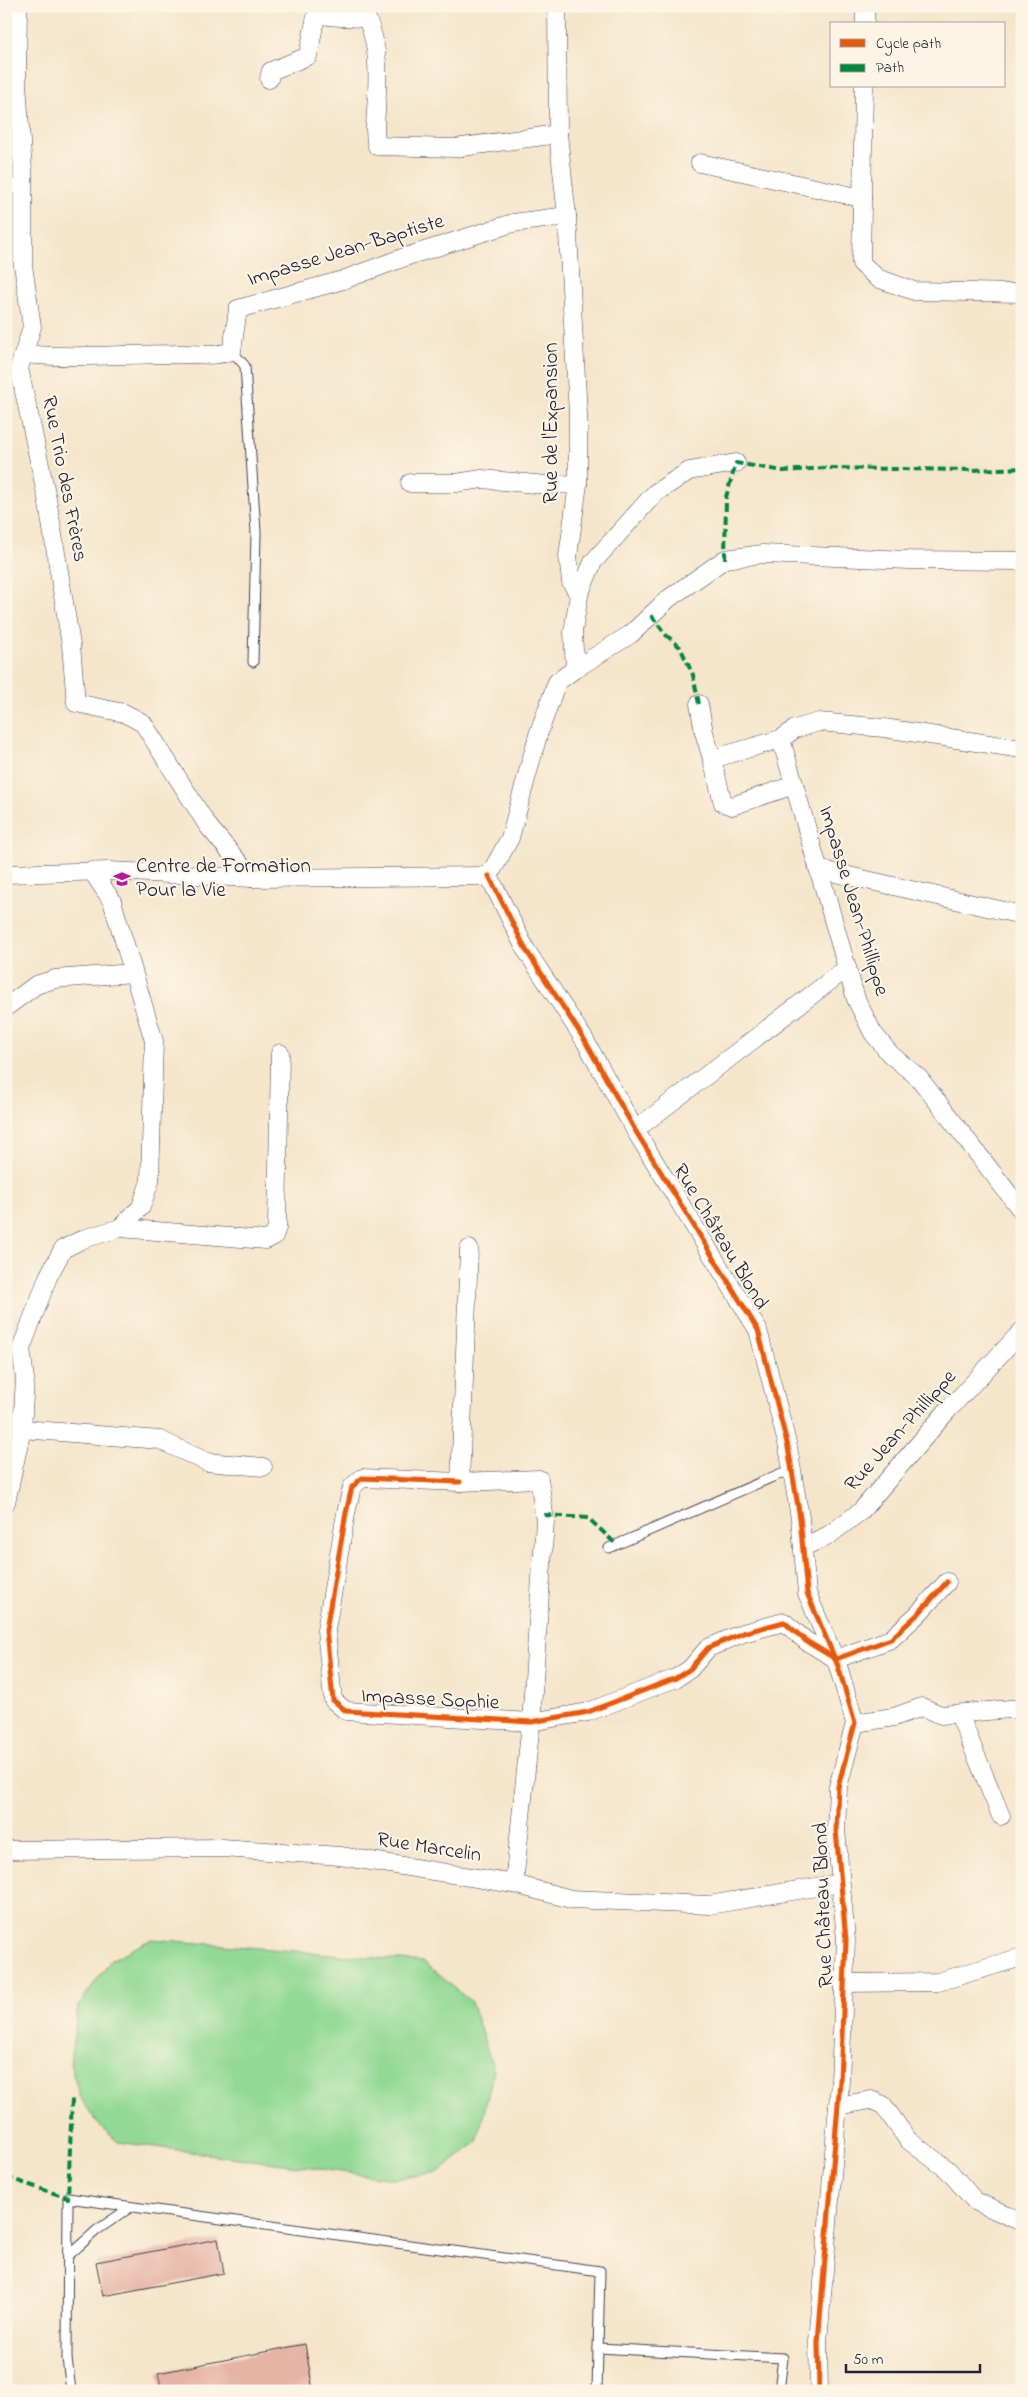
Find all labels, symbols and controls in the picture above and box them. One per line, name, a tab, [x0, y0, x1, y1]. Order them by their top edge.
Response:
legend	[830, 22, 1006, 88]
text: Cycle path	[876, 33, 941, 56]
text: Path	[876, 57, 904, 79]
street label: Impasse Jean-Baptiste	[244, 207, 449, 295]
street label: Rue de l'Expansion	[537, 342, 567, 504]
street label: Rue Trio des Frères	[33, 394, 95, 564]
street label: Impasse Jean-Phillippe	[810, 802, 896, 1000]
place label: Centre de Formation Pour la Vie	[136, 852, 311, 906]
school or university icon: Centre de Formation Pour la Vie	[112, 869, 132, 889]
street label: Rue Château Blond	[665, 1158, 776, 1316]
street label: Rue Jean-Phillippe	[838, 1363, 964, 1499]
street label: Impasse Sophie	[360, 1681, 500, 1719]
street label: Rue Château Blond	[806, 1822, 842, 1988]
street label: Rue Marcelin	[375, 1825, 483, 1871]
scale bar	[846, 2342, 979, 2374]
text: 50 m	[853, 2349, 884, 2371]

